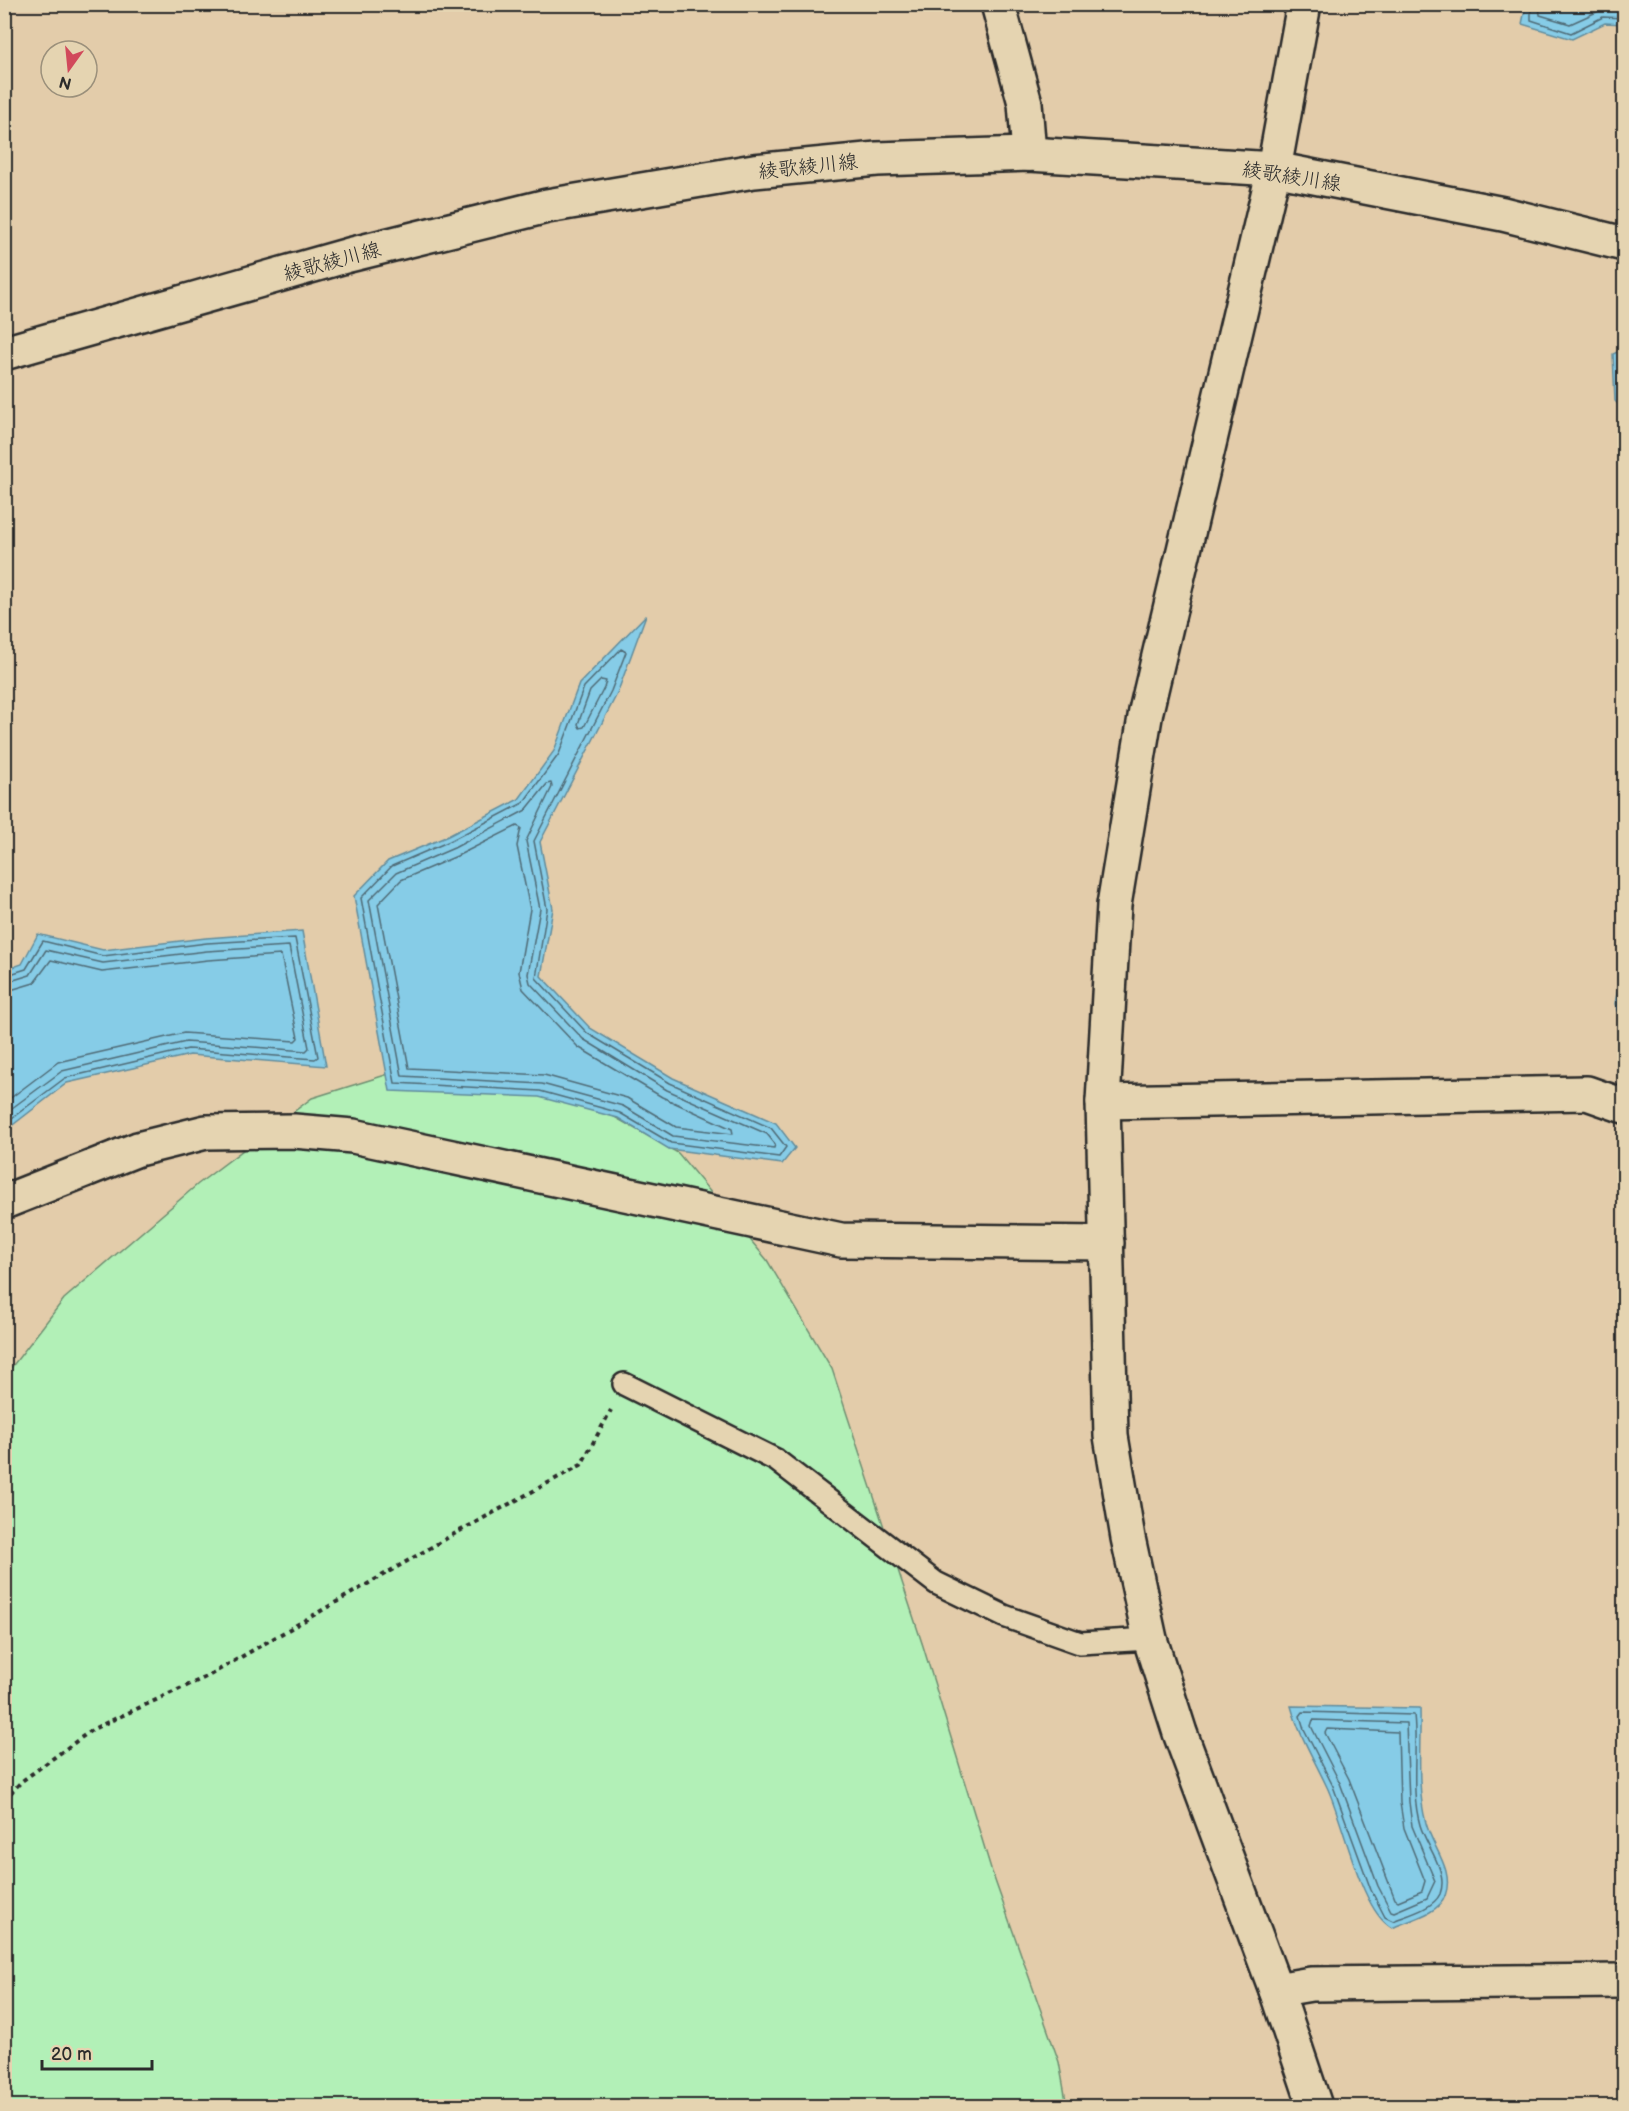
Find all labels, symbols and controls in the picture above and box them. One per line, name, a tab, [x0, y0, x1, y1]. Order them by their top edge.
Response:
north arrow	[39, 39, 99, 99]
text: N	[57, 71, 74, 93]
street label: 綾歌綾川線	[757, 150, 859, 184]
street label: 綾歌綾川線	[1241, 157, 1343, 197]
street label: 綾歌綾川線	[281, 237, 384, 286]
scale bar	[42, 2033, 152, 2071]
text: 20 m	[51, 2044, 92, 2065]

